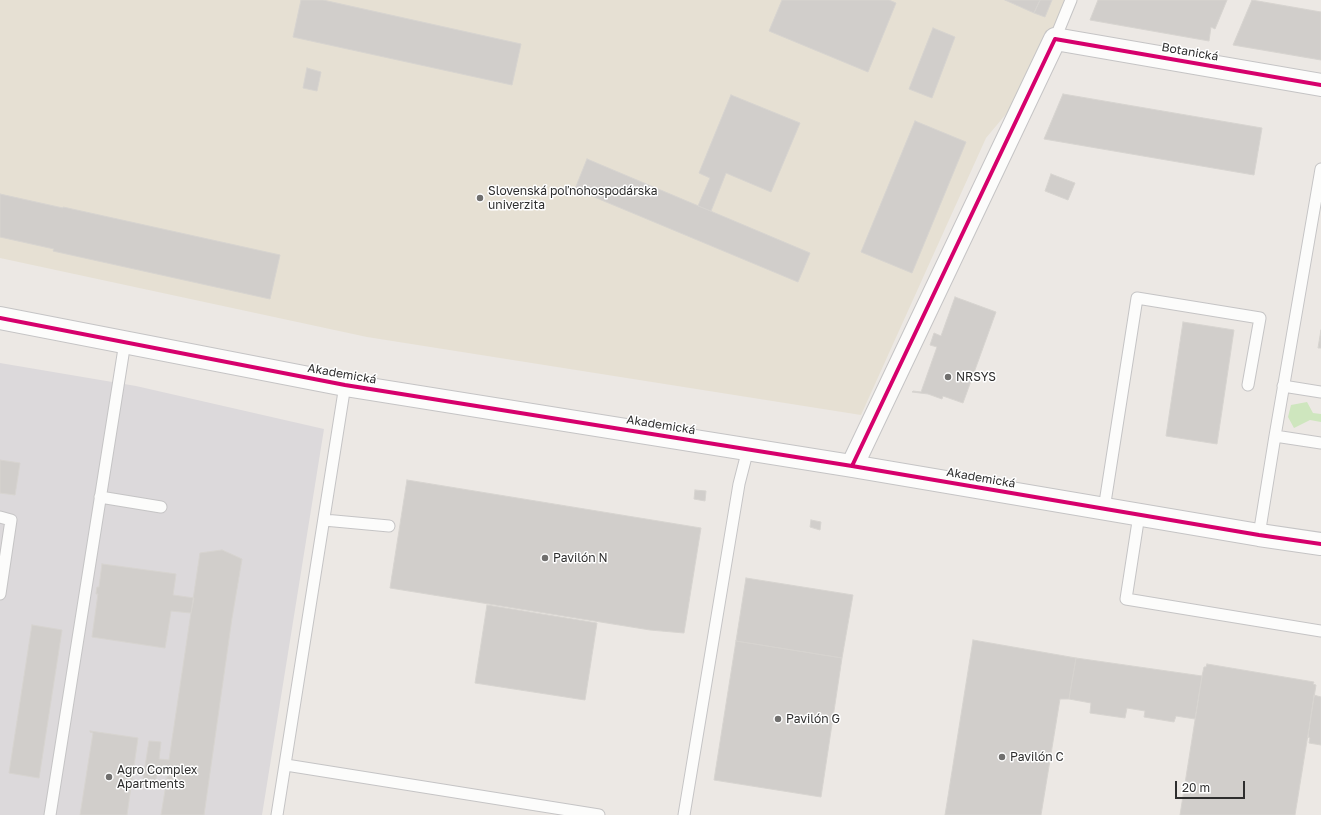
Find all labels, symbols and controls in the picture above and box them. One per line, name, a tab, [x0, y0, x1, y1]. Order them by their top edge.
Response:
street label: Botanická	[1160, 40, 1220, 64]
place label: Slovenská poľnohospodárska univerzita	[488, 184, 658, 212]
marker: Slovenská poľnohospodárska univerzita	[475, 193, 485, 203]
street label: Akademická	[306, 361, 378, 387]
place label: NRSYS	[956, 370, 996, 384]
marker: NRSYS	[943, 372, 953, 382]
street label: Akademická	[625, 412, 697, 438]
street label: Akademická	[945, 465, 1017, 491]
place label: Pavilón N	[553, 551, 608, 565]
marker: Pavilón N	[540, 553, 550, 563]
place label: Pavilón G	[786, 712, 840, 726]
marker: Pavilón G	[773, 714, 783, 724]
place label: Pavilón C	[1010, 750, 1064, 764]
marker: Pavilón C	[997, 752, 1007, 762]
place label: Agro Complex Apartments	[117, 763, 197, 791]
marker: Agro Complex Apartments	[104, 772, 114, 782]
scale bar	[1177, 773, 1247, 799]
text: 20 m	[1182, 780, 1210, 795]

